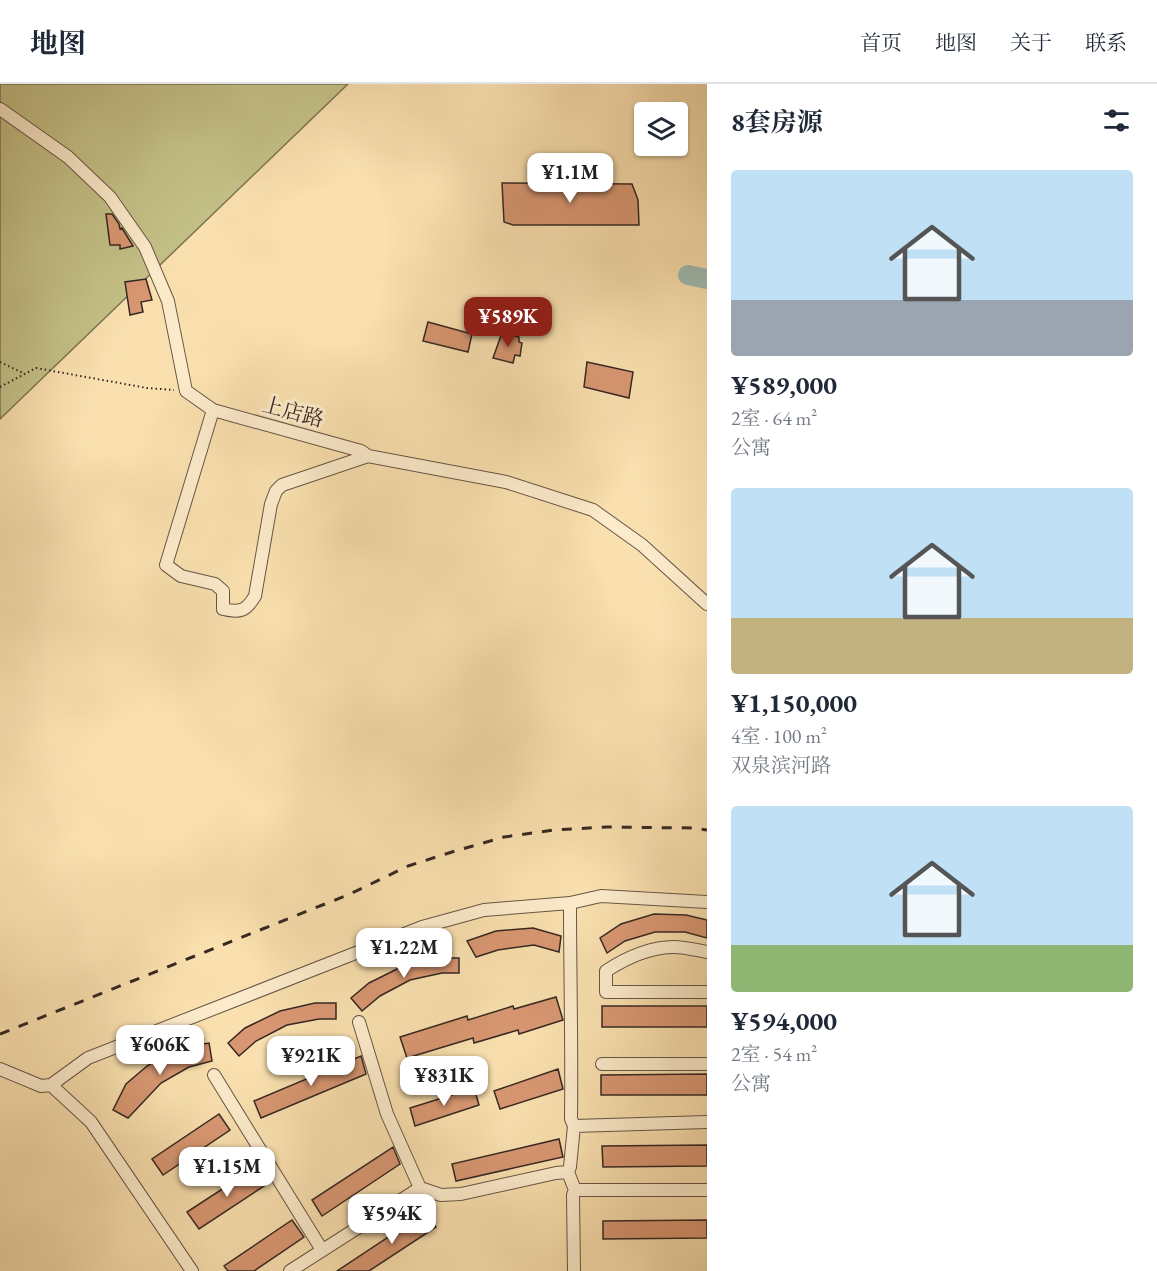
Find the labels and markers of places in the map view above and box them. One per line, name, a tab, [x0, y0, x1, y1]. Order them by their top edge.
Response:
pin: ¥1.1M	[528, 153, 612, 204]
pin: ¥589K	[466, 297, 550, 348]
pin: ¥1.22M	[355, 928, 453, 979]
pin: ¥606K	[118, 1025, 202, 1076]
pin: ¥921K	[269, 1036, 353, 1087]
pin: ¥831K	[402, 1056, 486, 1107]
pin: ¥1.15M	[178, 1147, 276, 1198]
pin: ¥594K	[350, 1194, 434, 1245]

